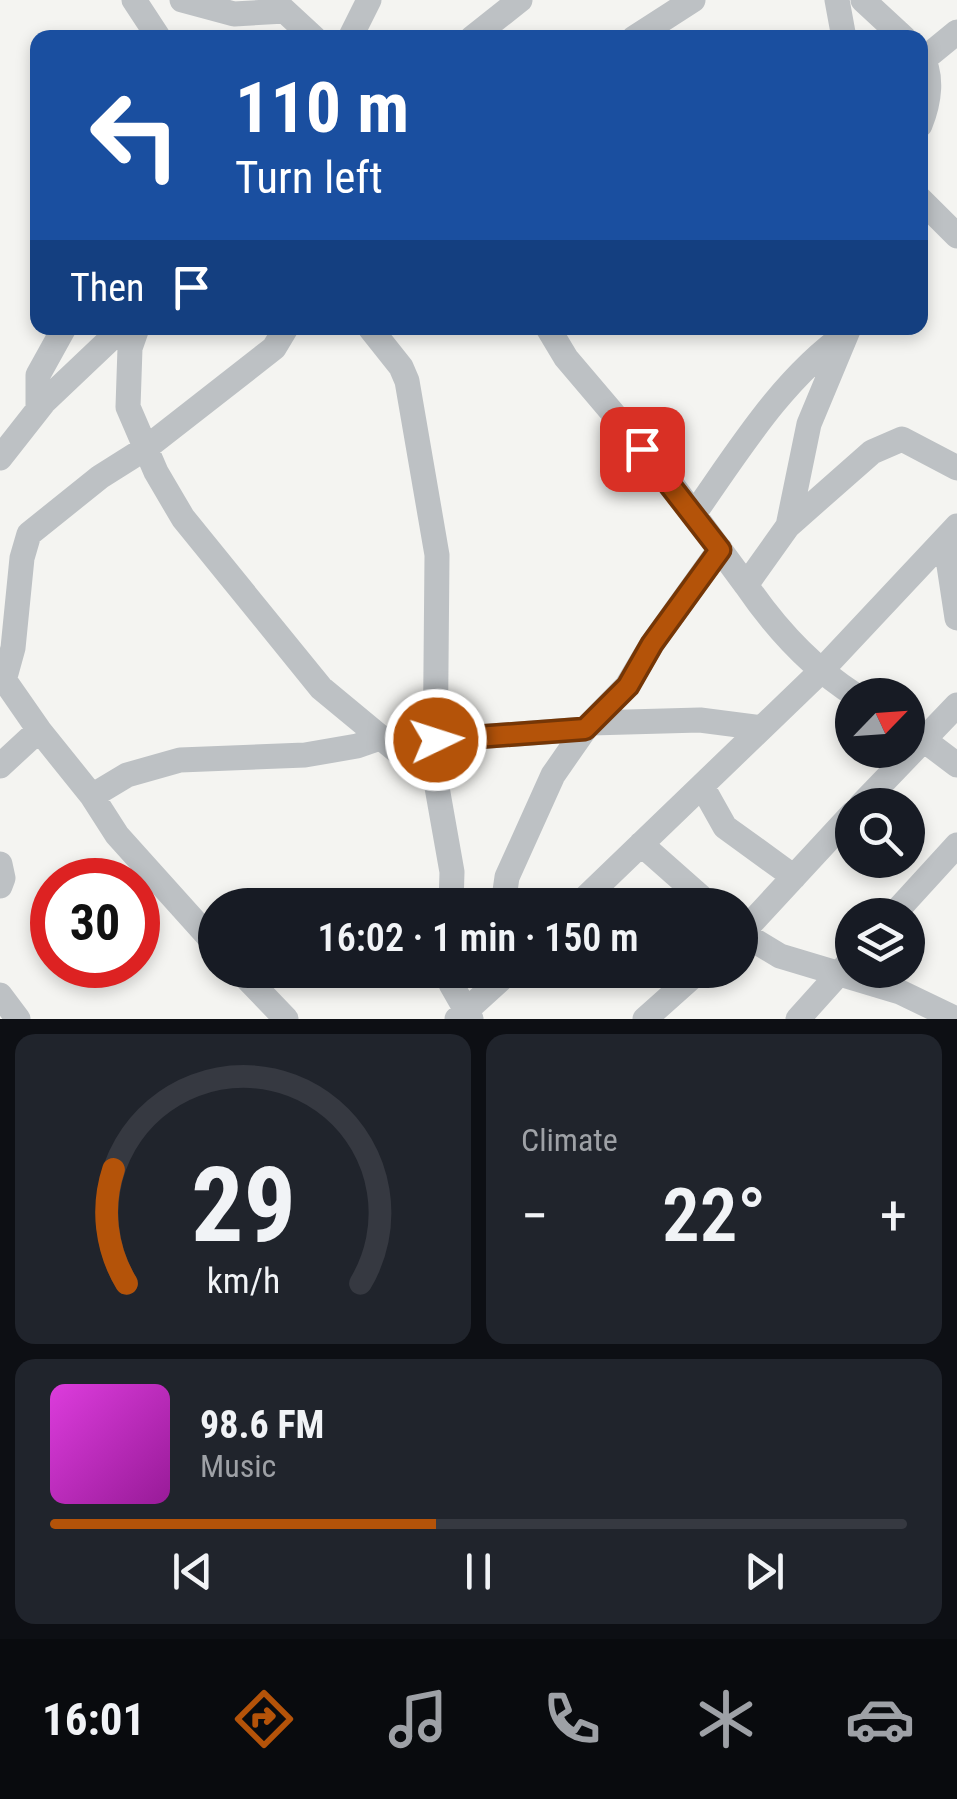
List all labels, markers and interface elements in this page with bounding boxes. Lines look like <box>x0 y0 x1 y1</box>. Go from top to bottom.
text: 110 m <box>235 67 409 149</box>
icon: left <box>70 70 200 200</box>
text: Turn left <box>235 151 383 204</box>
icon: arrive <box>164 260 219 315</box>
text: Then <box>70 266 144 310</box>
pin <box>600 407 685 492</box>
icon: arrive <box>615 422 670 477</box>
north arrow <box>835 678 925 768</box>
map controls <box>835 678 925 988</box>
position arrow <box>384 688 488 792</box>
button: search <box>835 788 925 878</box>
speed limit sign: 30 <box>30 858 160 988</box>
button: layers <box>835 898 925 988</box>
text: 16:02 · 1 min · 150 m <box>318 916 638 960</box>
text: Climate <box>521 1121 618 1159</box>
text: 29 <box>190 1145 296 1266</box>
text: 22° <box>662 1171 766 1259</box>
text: − <box>521 1184 549 1248</box>
text: + <box>880 1184 907 1248</box>
text: km/h <box>206 1260 280 1302</box>
text: 98.6 FM <box>200 1403 324 1447</box>
text: Music <box>200 1447 276 1485</box>
icon: previous <box>165 1544 220 1599</box>
icon: pause <box>451 1544 506 1599</box>
icon: next <box>737 1544 792 1599</box>
icon: directions <box>229 1684 299 1754</box>
icon: music <box>383 1684 453 1754</box>
icon: phone <box>537 1684 607 1754</box>
icon: climate <box>691 1684 761 1754</box>
icon: car <box>845 1684 915 1754</box>
text: 16:01 <box>42 1693 145 1746</box>

